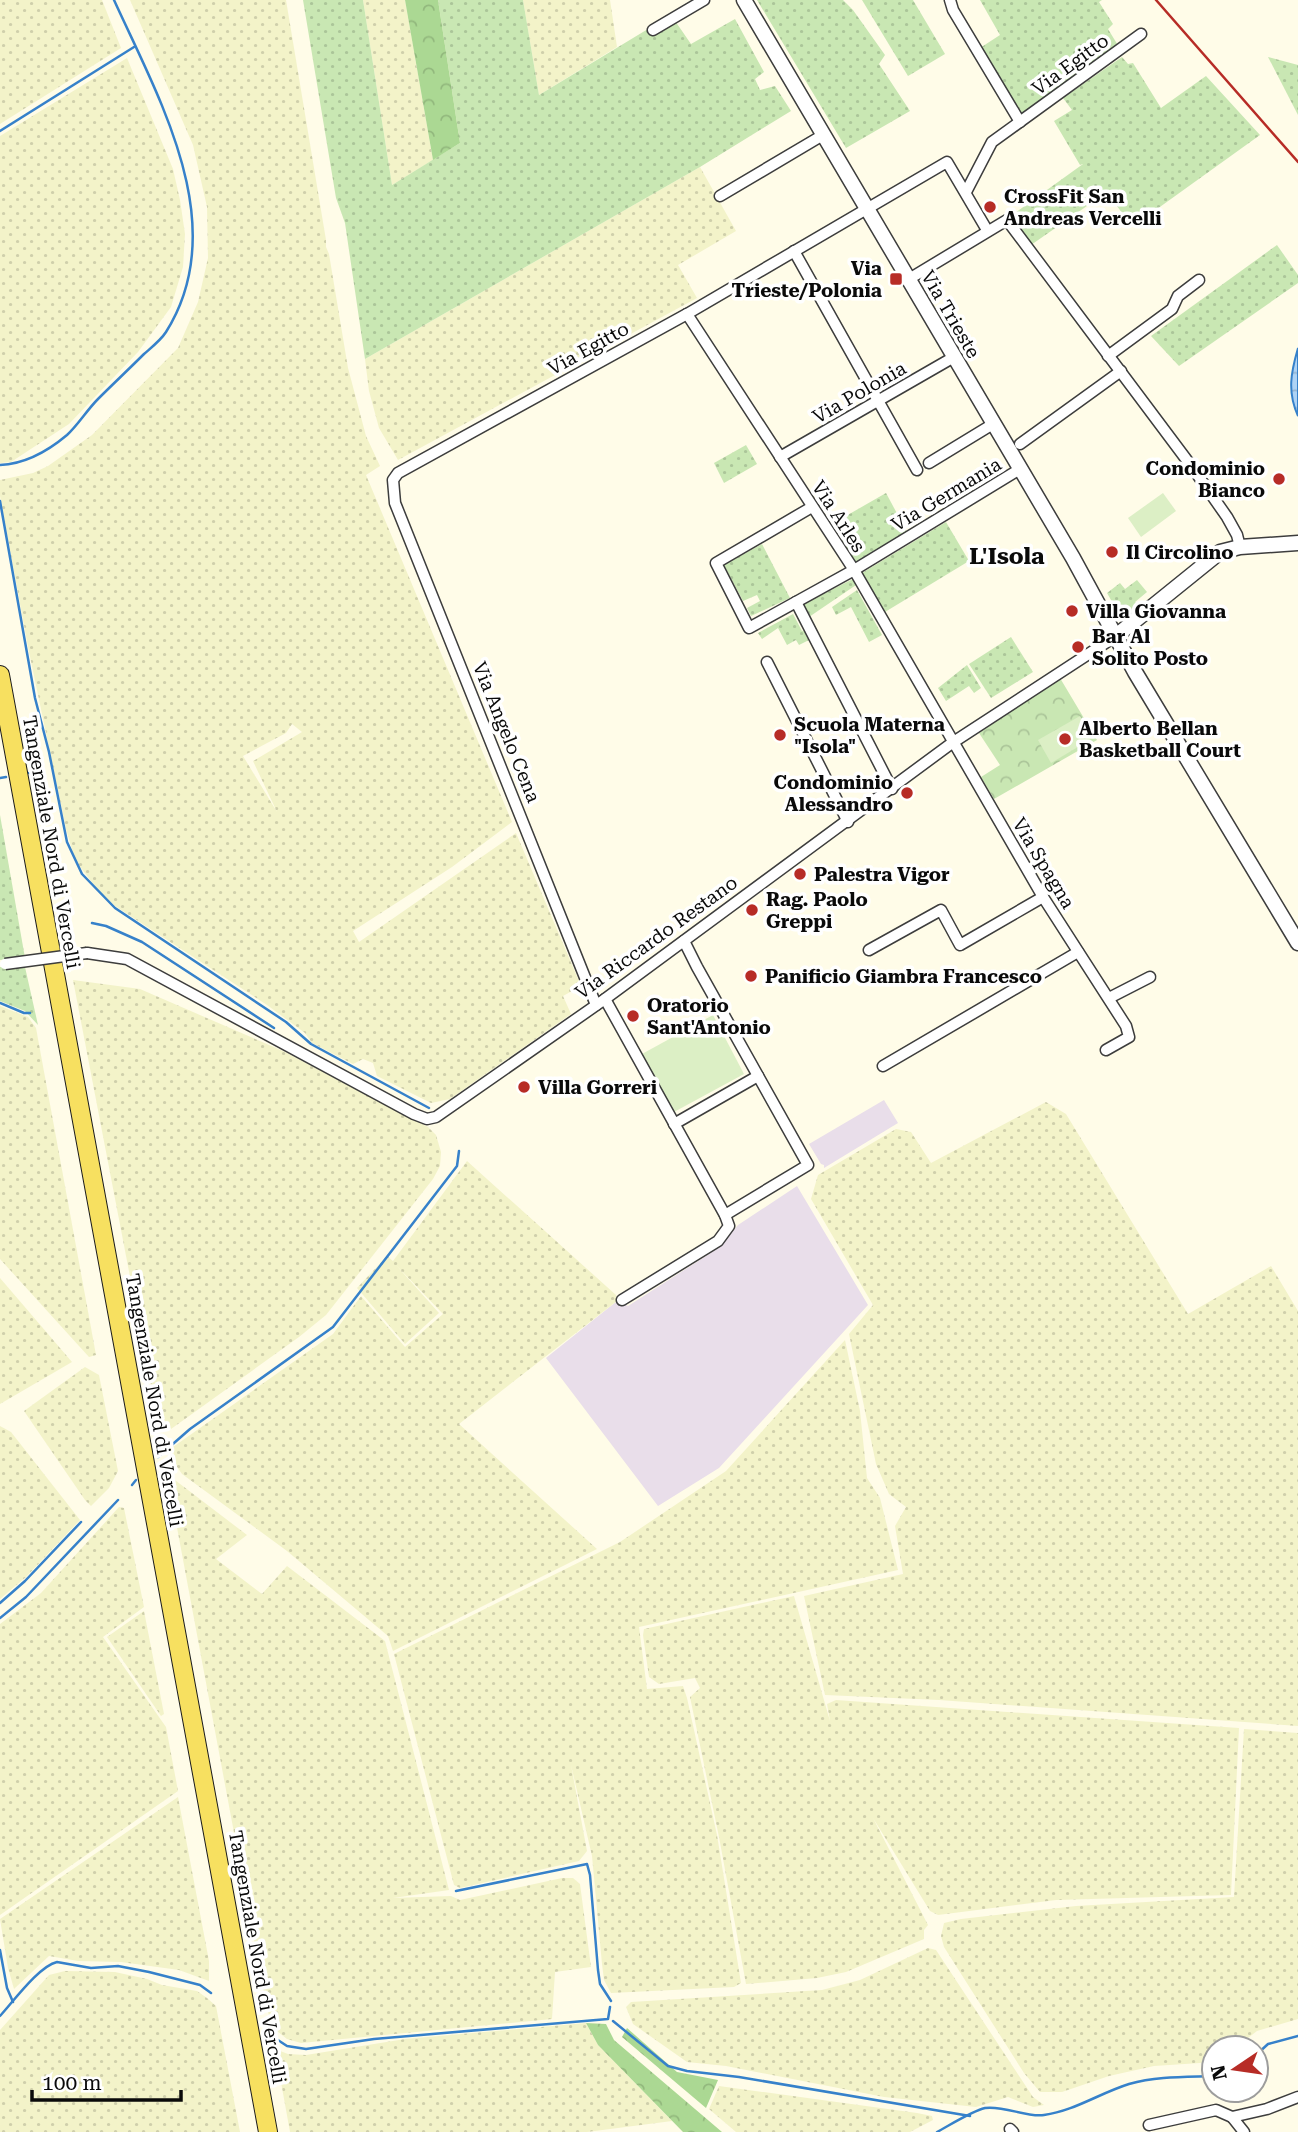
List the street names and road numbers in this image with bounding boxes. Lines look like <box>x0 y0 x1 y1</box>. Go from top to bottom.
street label: Via Egitto <box>1027 29 1113 100</box>
street label: Via Trieste <box>916 266 985 362</box>
street label: Via Egitto <box>544 317 633 380</box>
street label: Via Polonia <box>808 356 911 428</box>
street label: Via Germania <box>887 452 1006 536</box>
street label: Via Arles <box>807 476 870 556</box>
street label: Via Angelo Cena <box>468 659 545 806</box>
street label: Tangenziale Nord di Vercelli <box>18 714 85 970</box>
street label: Via Spagna <box>1007 814 1080 914</box>
street label: Via Riccardo Restano <box>571 871 742 1004</box>
street label: Tangenziale Nord di Vercelli <box>121 1272 188 1528</box>
street label: Tangenziale Nord di Vercelli <box>224 1829 291 2085</box>

